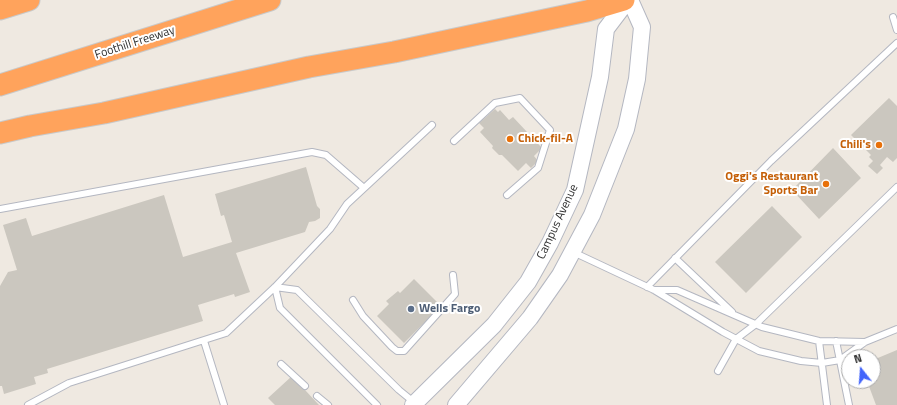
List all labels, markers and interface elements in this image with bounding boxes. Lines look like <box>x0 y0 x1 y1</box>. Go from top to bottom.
street label: Foothill Freeway <box>93 23 177 63</box>
place label: Chick-fil-A <box>518 132 573 146</box>
marker: Chick-fil-A <box>505 134 515 144</box>
place label: Chili's <box>840 138 871 152</box>
marker: Chili's <box>874 140 884 150</box>
place label: Oggi's Restaurant Sports Bar <box>725 170 818 198</box>
marker: Oggi's Restaurant Sports Bar <box>821 179 831 189</box>
street label: Campus Avenue <box>534 182 582 262</box>
place label: Wells Fargo <box>419 302 480 316</box>
marker: Wells Fargo <box>406 304 416 314</box>
north arrow <box>841 349 881 389</box>
text: N <box>852 350 864 367</box>

